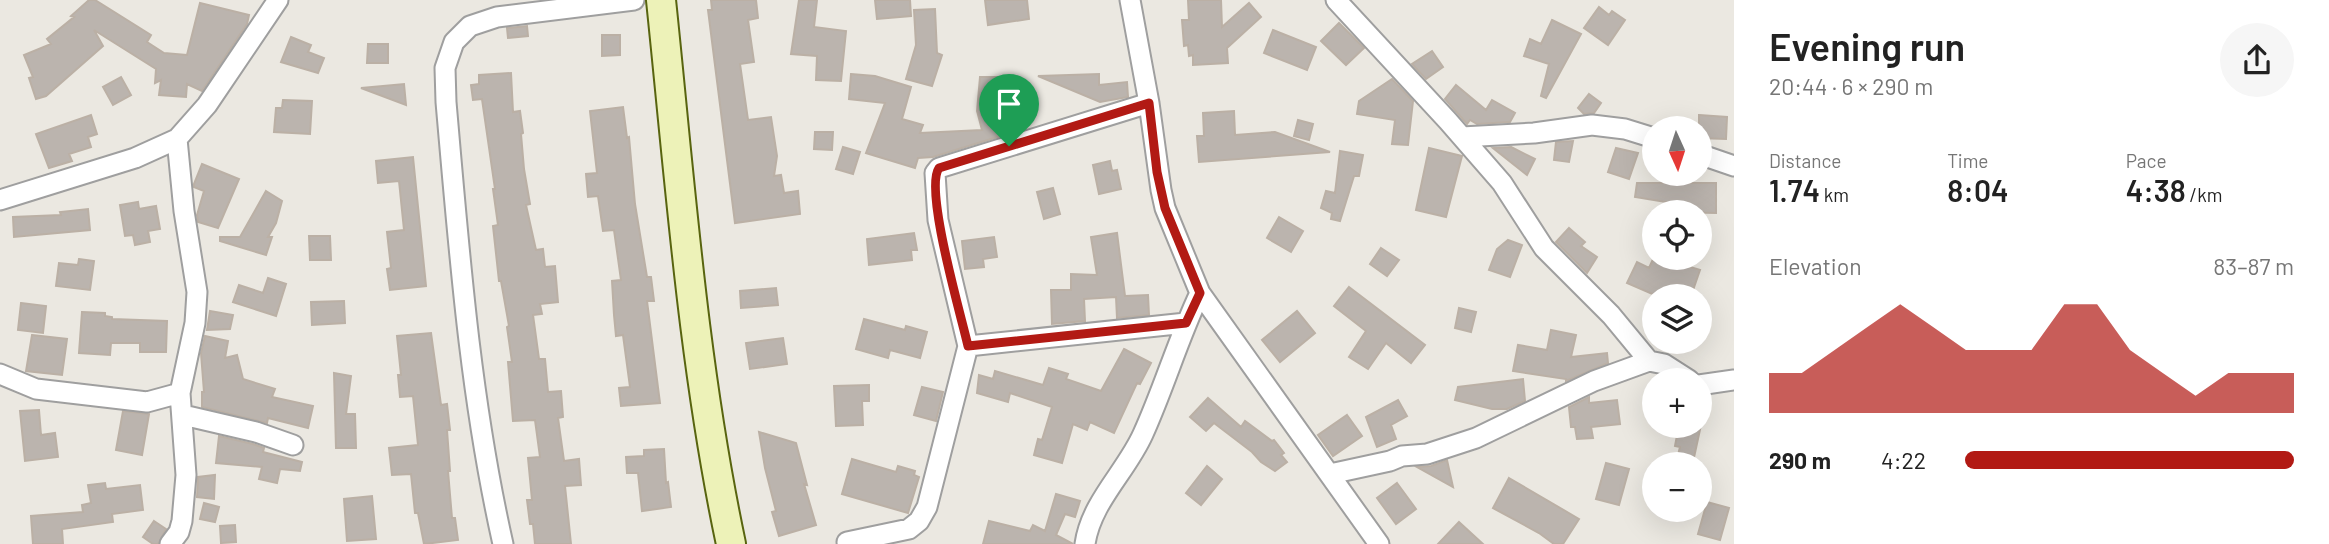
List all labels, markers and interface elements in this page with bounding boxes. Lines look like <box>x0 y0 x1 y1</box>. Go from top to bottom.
text: Evening run <box>1769 23 1965 69</box>
button: share <box>2220 23 2294 97</box>
text: 20:44 · 6 × 290 m <box>1769 72 1933 100</box>
pin <box>979 74 1039 146</box>
icon: arrive <box>990 85 1028 123</box>
north arrow <box>1642 116 1712 186</box>
map controls <box>1642 116 1712 522</box>
text: Distance <box>1769 149 1841 172</box>
text: Time <box>1947 149 1988 172</box>
text: Pace <box>2126 149 2167 172</box>
text: 1.74 <box>1769 172 1820 208</box>
text: 8:04 <box>1947 172 2009 208</box>
text: 4:38 <box>2126 172 2186 208</box>
text: km <box>1820 183 1849 206</box>
text: /km <box>2186 183 2222 206</box>
button: locate <box>1642 200 1712 270</box>
text: Elevation <box>1769 252 1862 280</box>
text: 83–87 m <box>2213 252 2294 280</box>
button: layers <box>1642 284 1712 354</box>
button: + <box>1642 368 1712 438</box>
text: 290 m <box>1769 446 1831 474</box>
text: 4:22 <box>1881 446 1926 474</box>
button: − <box>1642 452 1712 522</box>

